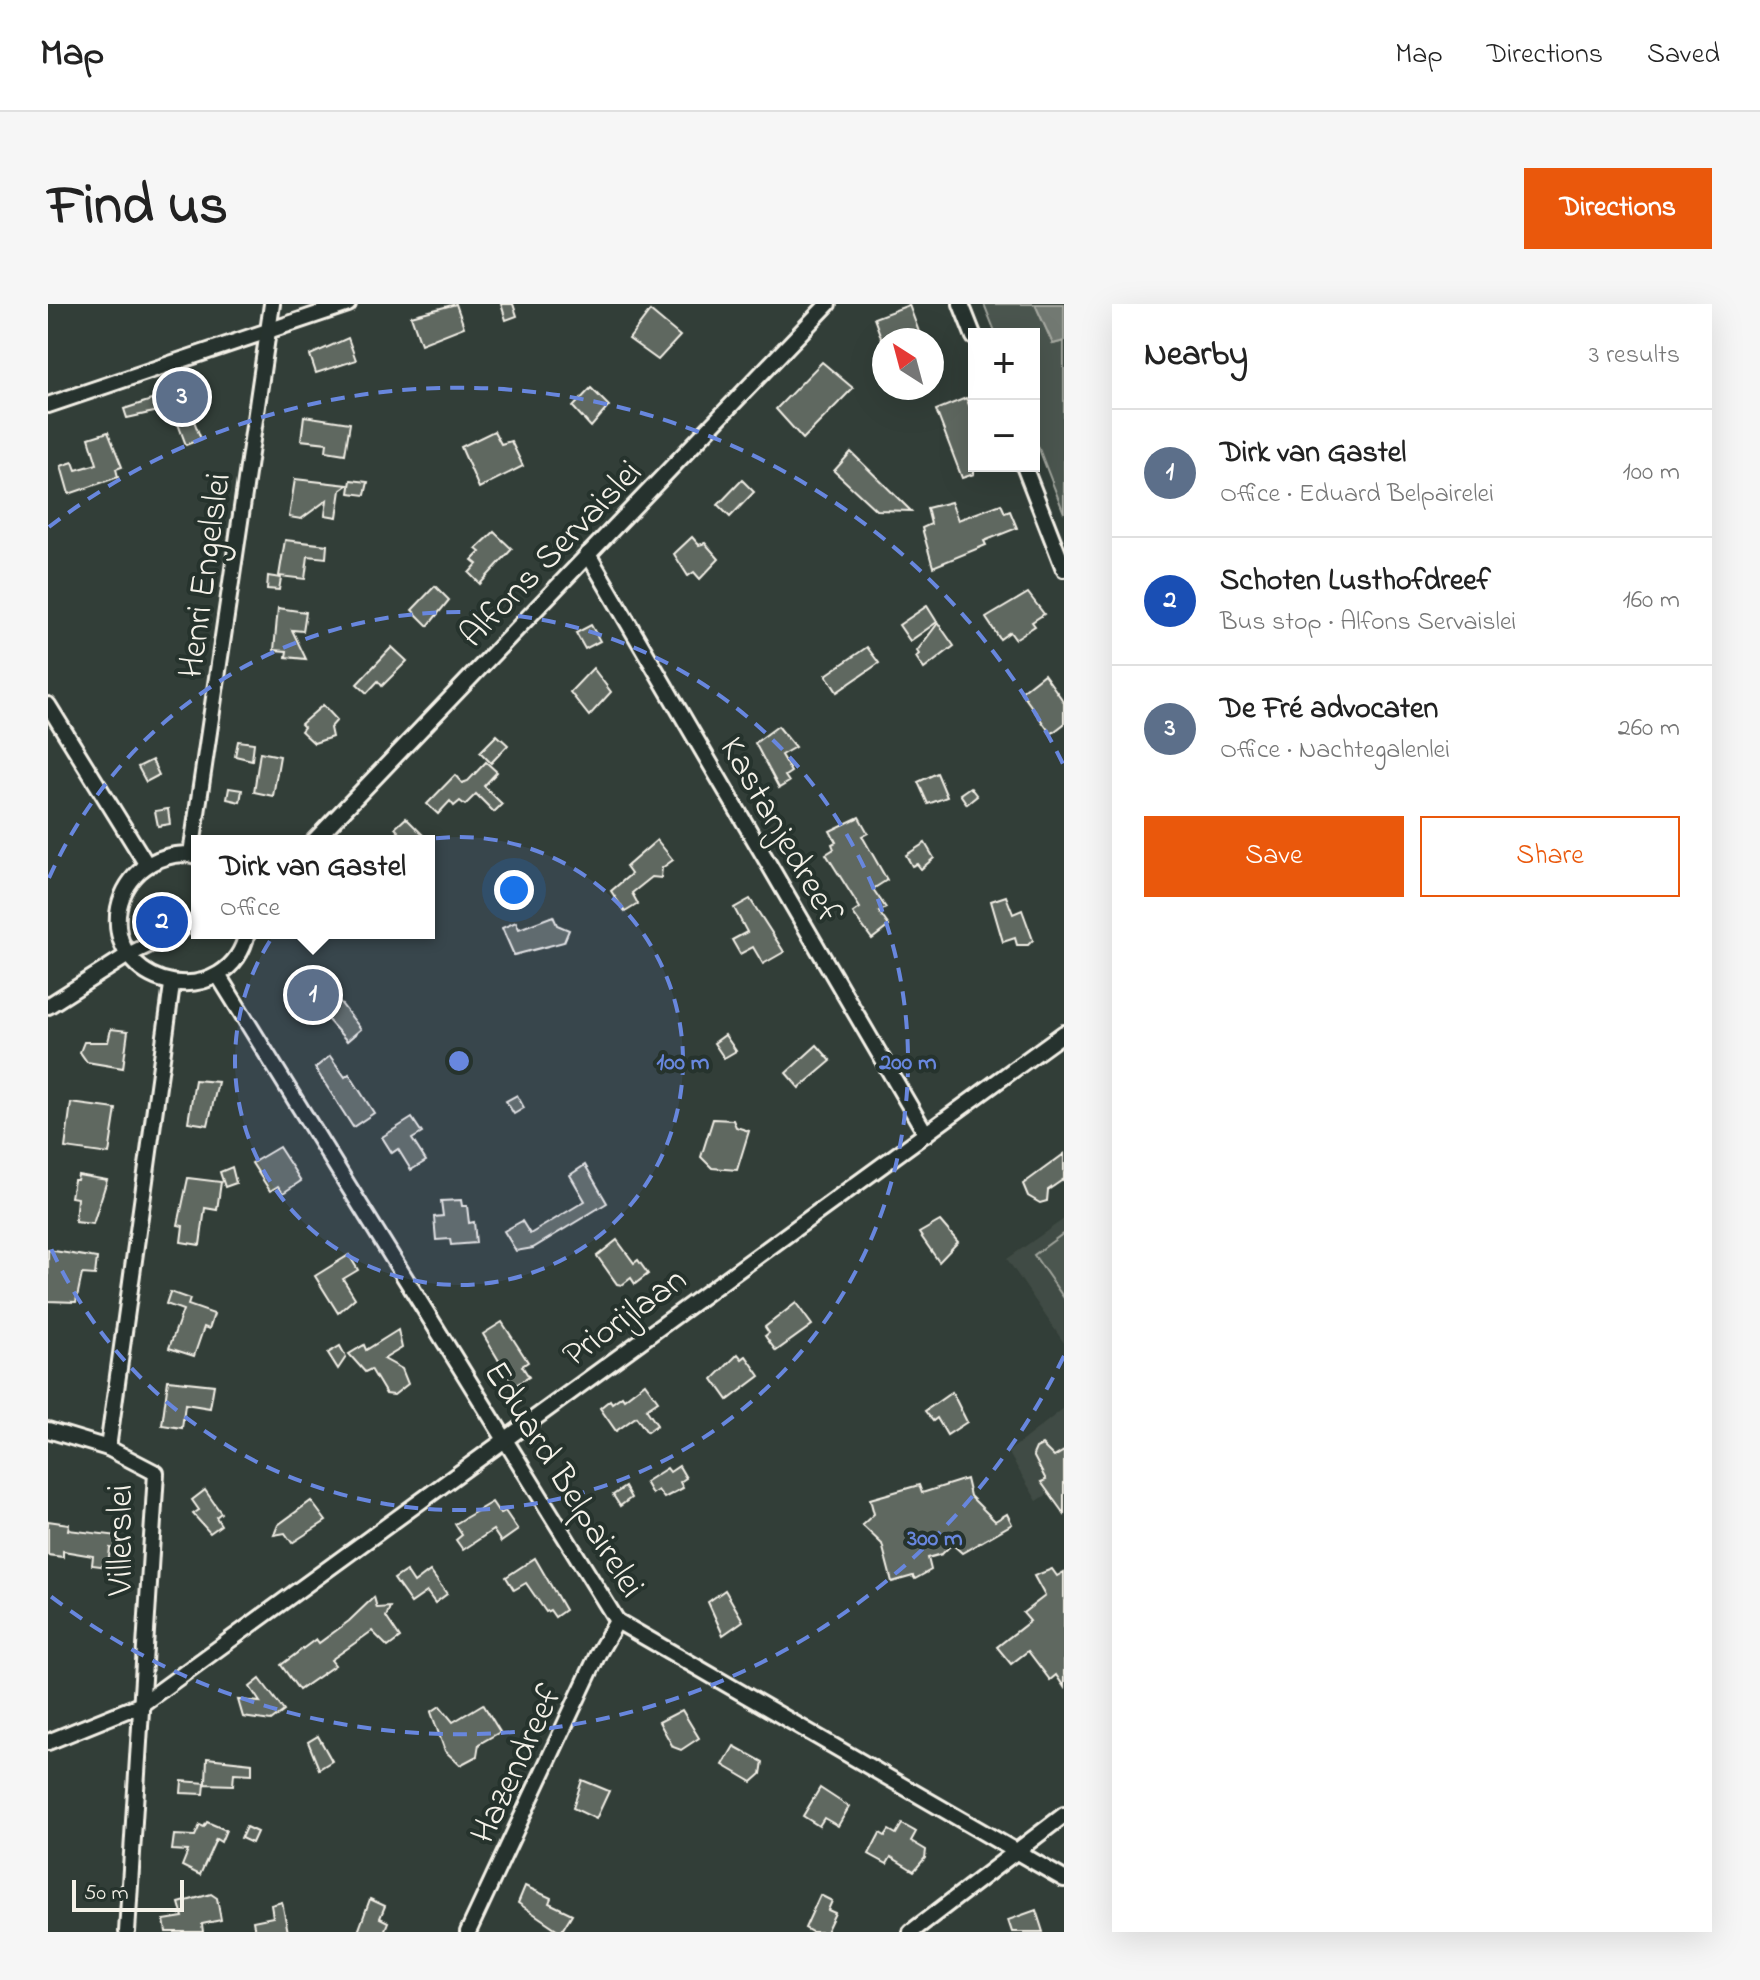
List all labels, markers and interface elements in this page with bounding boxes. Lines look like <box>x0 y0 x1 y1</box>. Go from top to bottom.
text: Map <box>40 27 104 83</box>
text: Map <box>1395 35 1443 76</box>
text: Directions <box>1487 35 1603 76</box>
text: Saved <box>1647 35 1720 76</box>
text: Find us <box>48 168 228 249</box>
button: Directions <box>1524 168 1712 249</box>
north arrow <box>872 328 944 400</box>
map controls <box>968 328 1040 472</box>
button: + <box>968 328 1040 400</box>
text: Nearby <box>1144 331 1248 381</box>
text: 3 results <box>1589 337 1680 375</box>
pin: 3 <box>156 367 208 427</box>
button: − <box>968 400 1040 472</box>
text: Dirk van Gastel <box>1220 432 1406 476</box>
street label: Alfons Servaislei <box>449 449 656 661</box>
text: 1 <box>1166 454 1174 492</box>
text: 100 m <box>1623 454 1680 492</box>
street label: Henri Engelslei <box>166 470 247 681</box>
text: Office · Eduard Belpairelei <box>1220 476 1494 514</box>
text: Schoten Lusthofdreef <box>1220 560 1491 604</box>
text: 2 <box>1164 582 1176 620</box>
text: 160 m <box>1622 582 1680 620</box>
text: Bus stop · Alfons Servaislei <box>1220 604 1516 642</box>
text: De Fré advocaten <box>1220 688 1438 732</box>
text: 3 <box>1165 710 1175 748</box>
text: 260 m <box>1618 710 1680 748</box>
street label: Kastanjedreef <box>704 728 854 935</box>
text: Office · Nachtegalenlei <box>1220 732 1450 770</box>
button: Save <box>1144 816 1404 897</box>
button: Share <box>1420 816 1680 897</box>
popup <box>191 835 435 939</box>
text: Dirk van Gastel <box>220 846 406 890</box>
your location <box>494 870 534 910</box>
text: Office <box>220 890 280 928</box>
pin: 2 <box>136 892 188 952</box>
pin: 1 <box>287 965 339 1025</box>
text: 100 m <box>657 1046 710 1081</box>
text: 200 m <box>878 1046 937 1081</box>
centre of rings <box>445 1047 473 1075</box>
street label: Priorijlaan <box>552 1255 699 1382</box>
street label: Eduard Belpairelei <box>468 1352 656 1609</box>
street label: Villerslei <box>96 1484 149 1597</box>
text: 300 m <box>906 1522 963 1557</box>
street label: Hazendreef <box>458 1677 578 1853</box>
scale bar <box>72 1876 184 1912</box>
text: 50 m <box>84 1878 129 1910</box>

